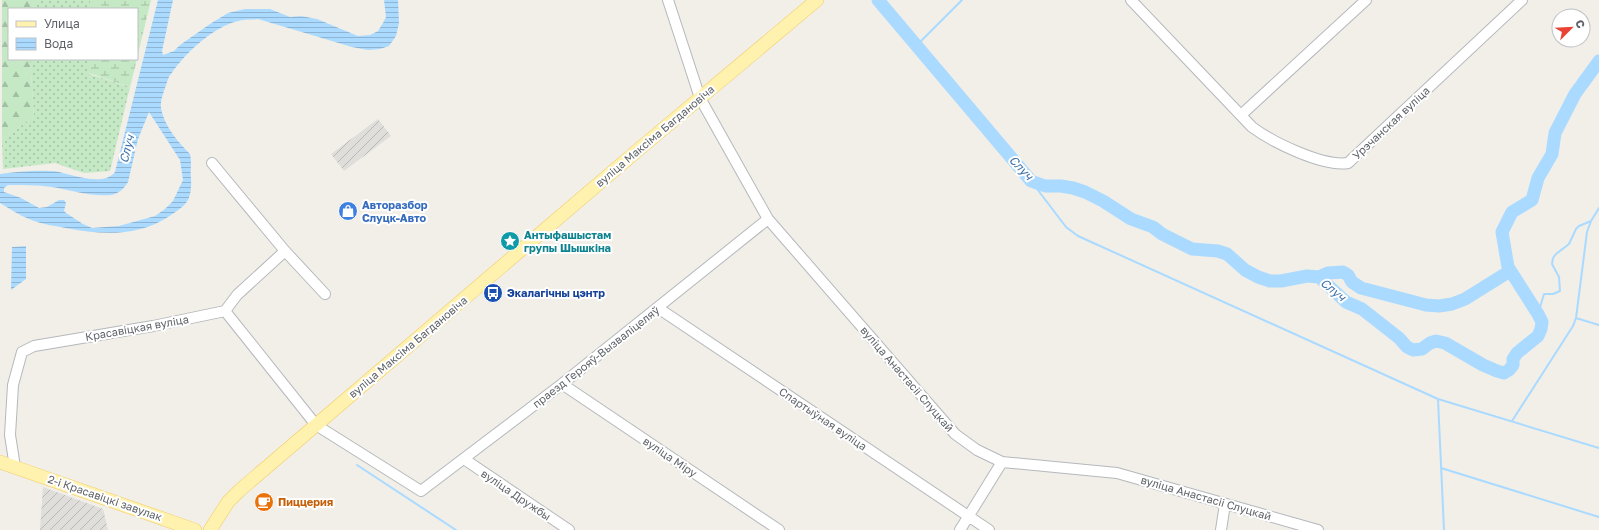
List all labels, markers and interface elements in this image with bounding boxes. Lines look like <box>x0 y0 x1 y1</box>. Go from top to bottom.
legend <box>8 8 138 60</box>
north arrow <box>1551 8 1591 48</box>
text: Улица <box>44 16 80 31</box>
text: С <box>1573 18 1588 30</box>
text: Вода <box>44 36 73 51</box>
street label: вуліца Максіма Багдановіча <box>593 82 717 189</box>
street label: Урэчанская вуліца <box>1349 84 1432 162</box>
water label: Случ <box>116 132 138 164</box>
water label: Случ <box>1006 152 1038 184</box>
place label: Авторазбор Слуцк-Авто <box>362 198 428 224</box>
shop icon: Авторазбор Слуцк-Авто <box>337 200 359 222</box>
place label: Антыфашыстам групы Шышкіна <box>524 228 611 254</box>
place icon: Антыфашыстам групы Шышкіна <box>499 230 521 252</box>
water label: Случ <box>1318 275 1350 305</box>
bus stop icon: Экалагічны цэнтр <box>482 282 504 304</box>
place label: Экалагічны цэнтр <box>507 286 605 299</box>
street label: вуліца Максіма Багдановіча <box>346 293 470 400</box>
street label: праезд Герояў-Вызваліцеляў <box>530 303 662 410</box>
street label: Красавіцкая вуліца <box>84 312 190 343</box>
street label: вуліца Анастасіі Слуцкай <box>858 323 957 434</box>
street label: Спартыўная вуліца <box>777 384 870 453</box>
street label: вуліца Міру <box>641 434 700 479</box>
street label: вуліца Дружбы <box>479 466 554 523</box>
street label: 2-і Красавіцкі завулак <box>46 472 165 523</box>
street label: вуліца Анастасіі Слуцкай <box>1139 473 1273 522</box>
cafe icon: Пиццерия <box>253 491 275 513</box>
place label: Пиццерия <box>278 495 333 508</box>

